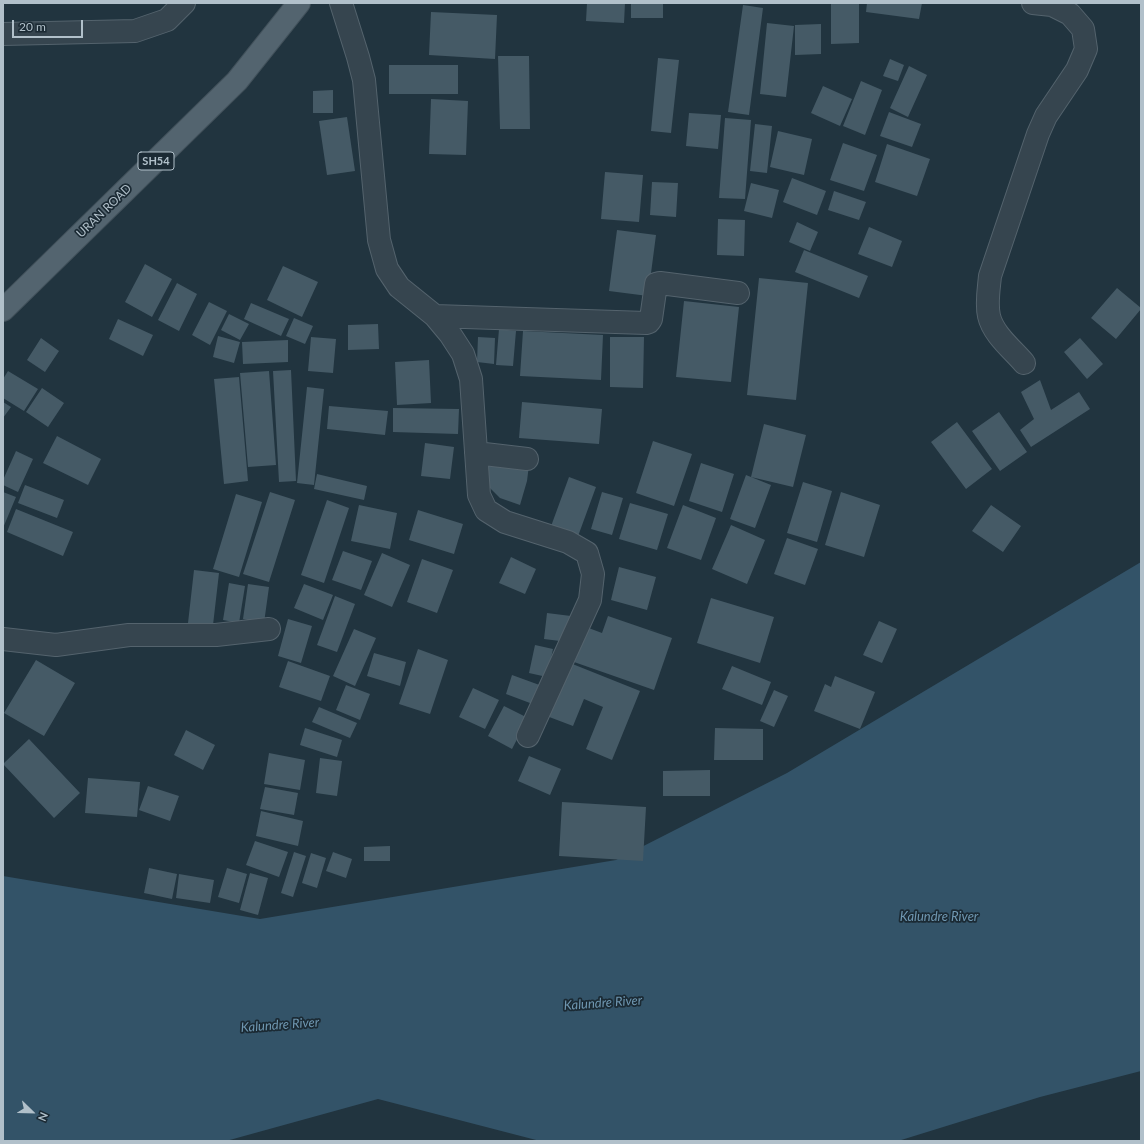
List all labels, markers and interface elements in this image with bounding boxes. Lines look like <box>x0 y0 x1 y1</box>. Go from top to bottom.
scale bar <box>14 12 85 38</box>
text: 20 m <box>19 19 46 34</box>
road number: SH54 <box>138 152 174 170</box>
street label: URAN ROAD <box>74 181 134 241</box>
water label: Kalundre River <box>900 909 978 925</box>
water label: Kalundre River <box>563 992 643 1014</box>
water label: Kalundre River <box>240 1014 320 1036</box>
north arrow <box>12 1092 52 1132</box>
text: N <box>36 1110 51 1123</box>

